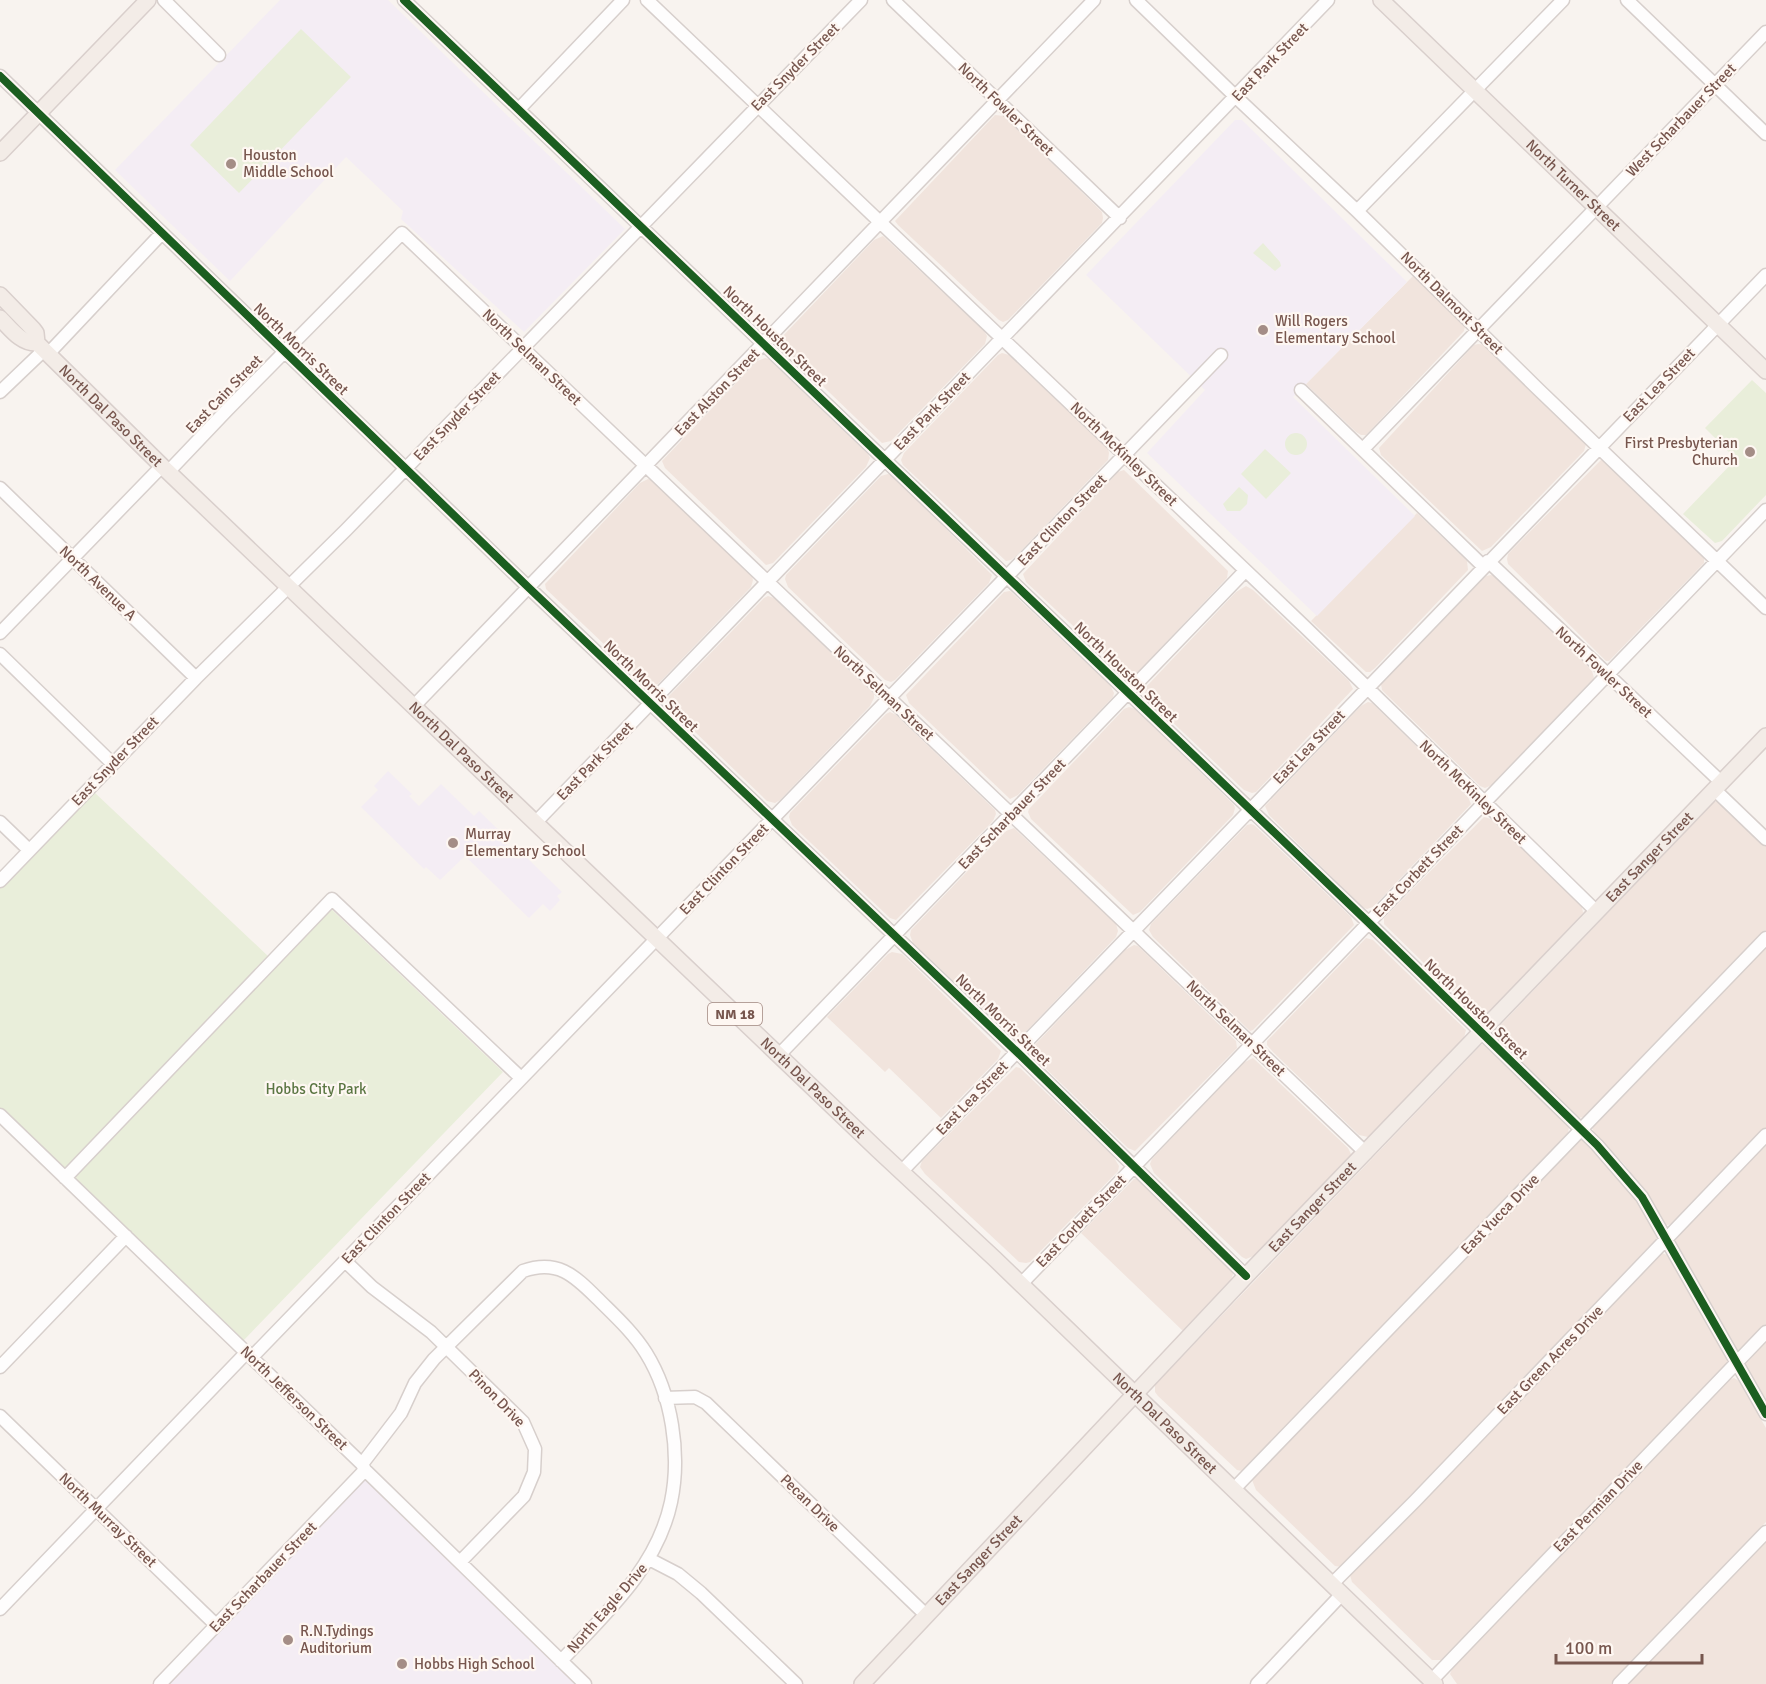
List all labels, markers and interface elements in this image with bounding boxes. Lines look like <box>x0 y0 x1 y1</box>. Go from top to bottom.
street label: East Snyder Street <box>747 19 843 115</box>
street label: East Park Street <box>1228 19 1312 105</box>
street label: North Fowler Street <box>954 59 1058 159</box>
street label: West Scharbauer Street <box>1622 60 1740 180</box>
street label: North Turner Street <box>1522 136 1624 235</box>
place label: Houston Middle School <box>243 146 334 181</box>
marker: Houston Middle School <box>224 157 238 171</box>
street label: North Dalmont Street <box>1397 248 1507 358</box>
street label: North Houston Street <box>720 282 830 390</box>
street label: North Morris Street <box>250 299 352 399</box>
street label: North Selman Street <box>479 305 585 409</box>
place label: Will Rogers Elementary School <box>1275 312 1396 347</box>
marker: Will Rogers Elementary School <box>1256 323 1270 337</box>
street label: East Lea Street <box>1619 344 1699 426</box>
street label: East Alston Street <box>671 345 763 439</box>
street label: East Cain Street <box>182 351 266 437</box>
street label: North Dal Paso Street <box>55 361 166 470</box>
street label: East Snyder Street <box>410 367 504 465</box>
street label: East Park Street <box>890 368 974 454</box>
street label: North McKinley Street <box>1067 398 1181 510</box>
place label: First Presbyterian Church <box>1625 434 1738 469</box>
marker: First Presbyterian Church <box>1743 445 1757 459</box>
street label: East Clinton Street <box>1014 471 1110 569</box>
street label: North Avenue A <box>56 542 140 624</box>
street label: North Houston Street <box>1071 618 1181 726</box>
street label: North Fowler Street <box>1552 622 1656 722</box>
street label: North Morris Street <box>600 636 702 736</box>
street label: North Selman Street <box>830 642 938 744</box>
street label: North Dal Paso Street <box>405 698 518 806</box>
street label: East Lea Street <box>1269 706 1349 788</box>
street label: East Snyder Street <box>68 712 162 810</box>
street label: East Park Street <box>553 718 637 804</box>
street label: North McKinley Street <box>1416 736 1530 848</box>
street label: East Scharbauer Street <box>955 755 1069 873</box>
street label: East Sanger Street <box>1602 808 1697 906</box>
street label: East Clinton Street <box>676 820 772 918</box>
street label: East Corbett Street <box>1369 821 1467 921</box>
place label: Murray Elementary School <box>465 825 586 860</box>
marker: Murray Elementary School <box>446 836 460 850</box>
street label: North Houston Street <box>1421 955 1531 1063</box>
street label: North Morris Street <box>952 970 1054 1070</box>
street label: North Selman Street <box>1183 976 1289 1080</box>
road number: NM 18 <box>708 1003 762 1025</box>
street label: North Dal Paso Street <box>757 1034 869 1142</box>
street label: East Lea Street <box>932 1057 1012 1139</box>
park label: Hobbs City Park <box>265 1080 367 1098</box>
street label: East Sanger Street <box>1265 1158 1360 1256</box>
street label: East Clinton Street <box>338 1169 434 1267</box>
street label: East Yucca Drive <box>1457 1170 1543 1258</box>
street label: East Corbett Street <box>1032 1171 1130 1271</box>
street label: East Green Acres Drive <box>1493 1302 1607 1418</box>
street label: North Jefferson Street <box>237 1342 351 1454</box>
street label: Pinon Drive <box>465 1365 529 1431</box>
street label: North Dal Paso Street <box>1109 1369 1221 1477</box>
street label: East Permian Drive <box>1550 1456 1646 1556</box>
street label: North Murray Street <box>55 1469 161 1571</box>
street label: Pecan Drive <box>777 1470 843 1536</box>
street label: East Sanger Street <box>931 1511 1026 1610</box>
street label: East Scharbauer Street <box>206 1518 320 1636</box>
street label: North Eagle Drive <box>563 1559 651 1657</box>
place label: R.N.Tydings Auditorium <box>300 1622 374 1657</box>
scale bar <box>1556 1627 1702 1665</box>
marker: R.N.Tydings Auditorium <box>281 1633 295 1647</box>
text: 100 m <box>1565 1637 1612 1659</box>
place label: Hobbs High School <box>414 1655 535 1673</box>
marker: Hobbs High School <box>395 1657 409 1671</box>

